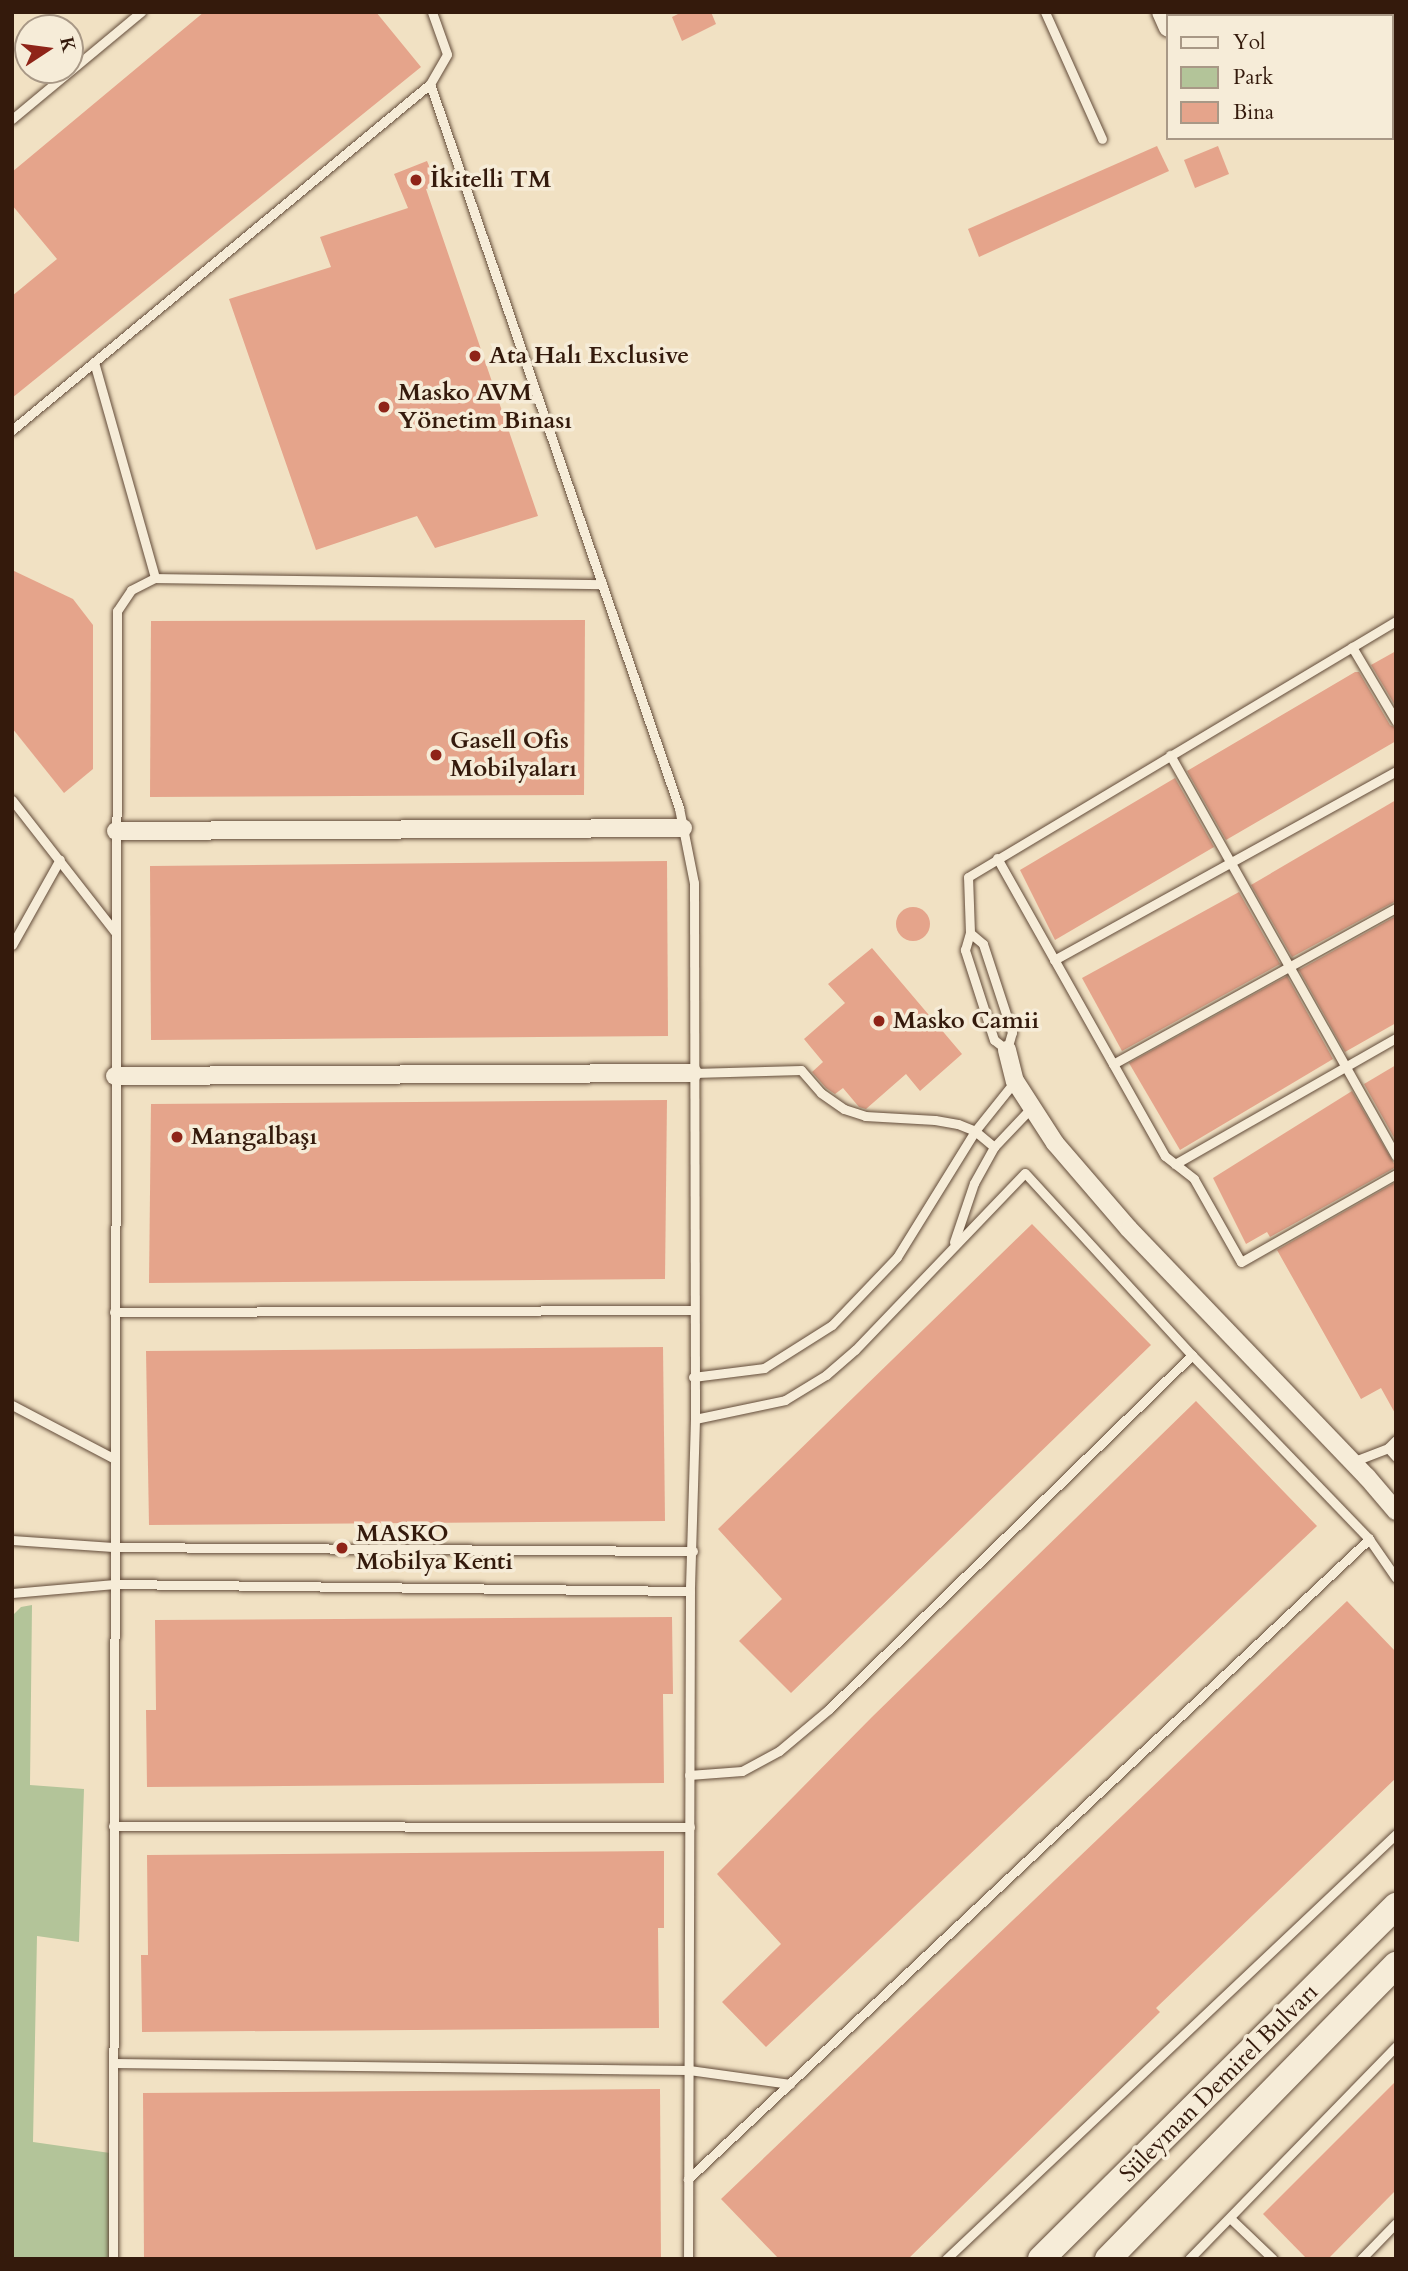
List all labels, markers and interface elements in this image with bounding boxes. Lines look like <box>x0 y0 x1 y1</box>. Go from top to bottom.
north arrow <box>14 14 84 84</box>
legend <box>1166 14 1394 140</box>
text: Yol <box>1233 28 1265 57</box>
text: K <box>53 34 82 55</box>
text: Park <box>1233 63 1273 92</box>
text: Bina <box>1233 98 1274 127</box>
place label: İkitelli TM <box>430 166 551 194</box>
marker: İkitelli TM <box>408 172 424 188</box>
place label: Ata Halı Exclusive <box>489 342 689 370</box>
marker: Ata Halı Exclusive <box>467 348 483 364</box>
place label: Masko AVM Yönetim Binası <box>398 379 572 435</box>
marker: Masko AVM Yönetim Binası <box>376 399 392 415</box>
place label: Gasell Ofis Mobilyaları <box>450 727 577 783</box>
marker: Gasell Ofis Mobilyaları <box>428 747 444 763</box>
place label: Masko Camii <box>893 1007 1039 1035</box>
marker: Masko Camii <box>871 1013 887 1029</box>
place label: Mangalbaşı <box>191 1123 317 1151</box>
marker: Mangalbaşı <box>169 1129 185 1145</box>
place label: MASKO Mobilya Kenti <box>356 1520 513 1576</box>
marker: MASKO Mobilya Kenti <box>334 1540 350 1556</box>
street label: Süleyman Demirel Bulvarı <box>1114 1978 1324 2188</box>

